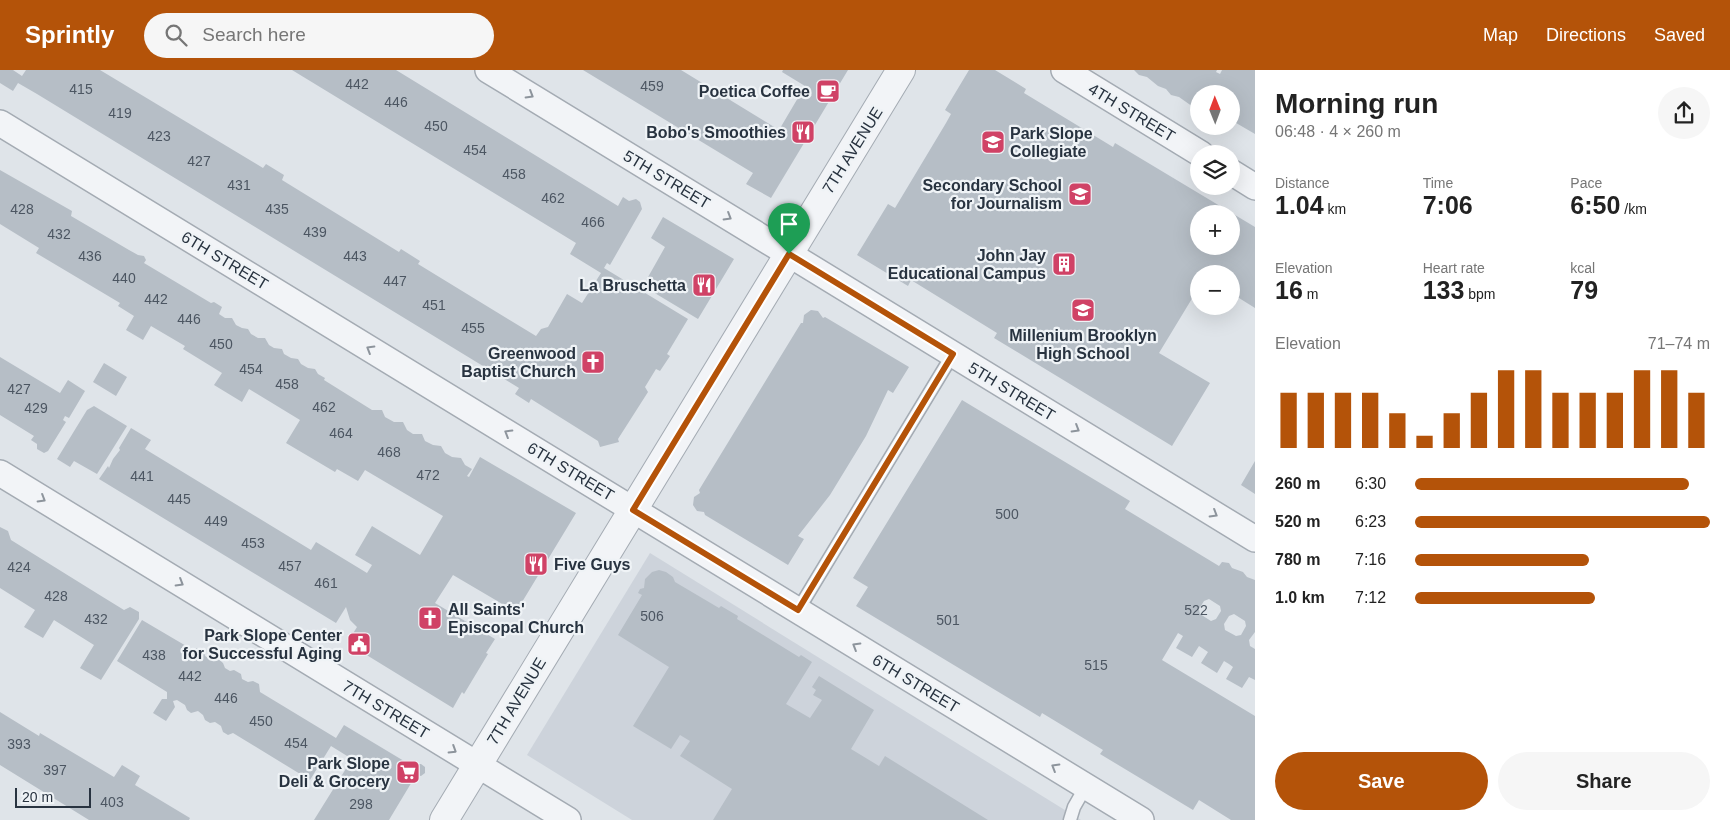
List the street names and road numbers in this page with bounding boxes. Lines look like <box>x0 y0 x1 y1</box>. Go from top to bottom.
street label: 4TH STREET <box>1085 80 1178 145</box>
street label: 7TH AVENUE <box>819 104 886 196</box>
street label: 5TH STREET <box>620 147 713 212</box>
street label: 6TH STREET <box>178 228 271 293</box>
street label: 5TH STREET <box>965 359 1058 424</box>
street label: 6TH STREET <box>524 439 617 504</box>
street label: 6TH STREET <box>869 651 962 716</box>
street label: 7TH AVENUE <box>484 655 549 748</box>
street label: 7TH STREET <box>339 677 432 742</box>

